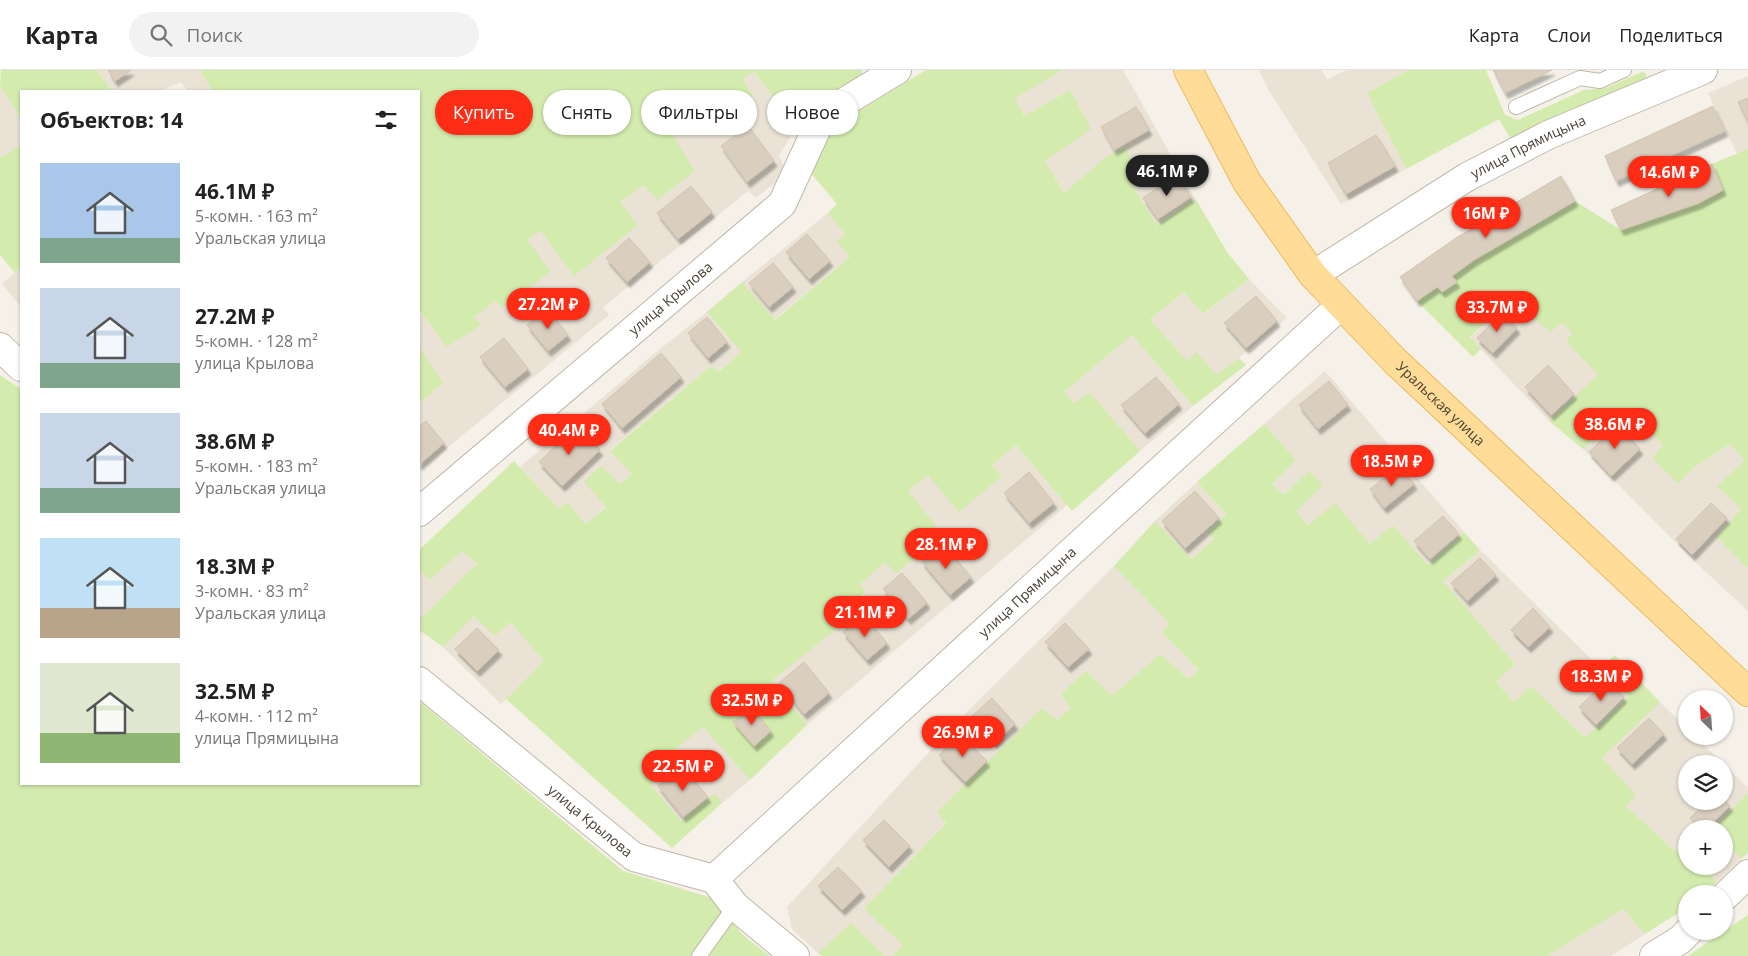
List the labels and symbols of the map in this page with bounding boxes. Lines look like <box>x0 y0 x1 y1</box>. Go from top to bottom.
street label: улица Прямицына <box>1467 110 1589 182</box>
pin: 46.1M ₽ <box>1121 154 1213 197</box>
pin: 14.6M ₽ <box>1623 156 1715 198</box>
pin: 16M ₽ <box>1451 196 1521 239</box>
street label: улица Крылова <box>624 257 716 339</box>
pin: 27.2M ₽ <box>502 288 594 330</box>
pin: 33.7M ₽ <box>1451 290 1543 333</box>
street label: Уральская улица <box>1393 357 1489 450</box>
pin: 38.6M ₽ <box>1569 408 1661 450</box>
pin: 40.4M ₽ <box>523 414 615 456</box>
pin: 18.5M ₽ <box>1346 444 1438 487</box>
pin: 28.1M ₽ <box>900 528 992 570</box>
street label: улица Прямицына <box>974 542 1080 641</box>
pin: 21.1M ₽ <box>819 596 911 638</box>
pin: 18.3M ₽ <box>1555 660 1647 702</box>
pin: 32.5M ₽ <box>706 684 798 726</box>
north arrow <box>1678 690 1732 745</box>
pin: 26.9M ₽ <box>917 716 1009 758</box>
pin: 22.5M ₽ <box>637 750 729 792</box>
street label: улица Крылова <box>544 780 637 861</box>

